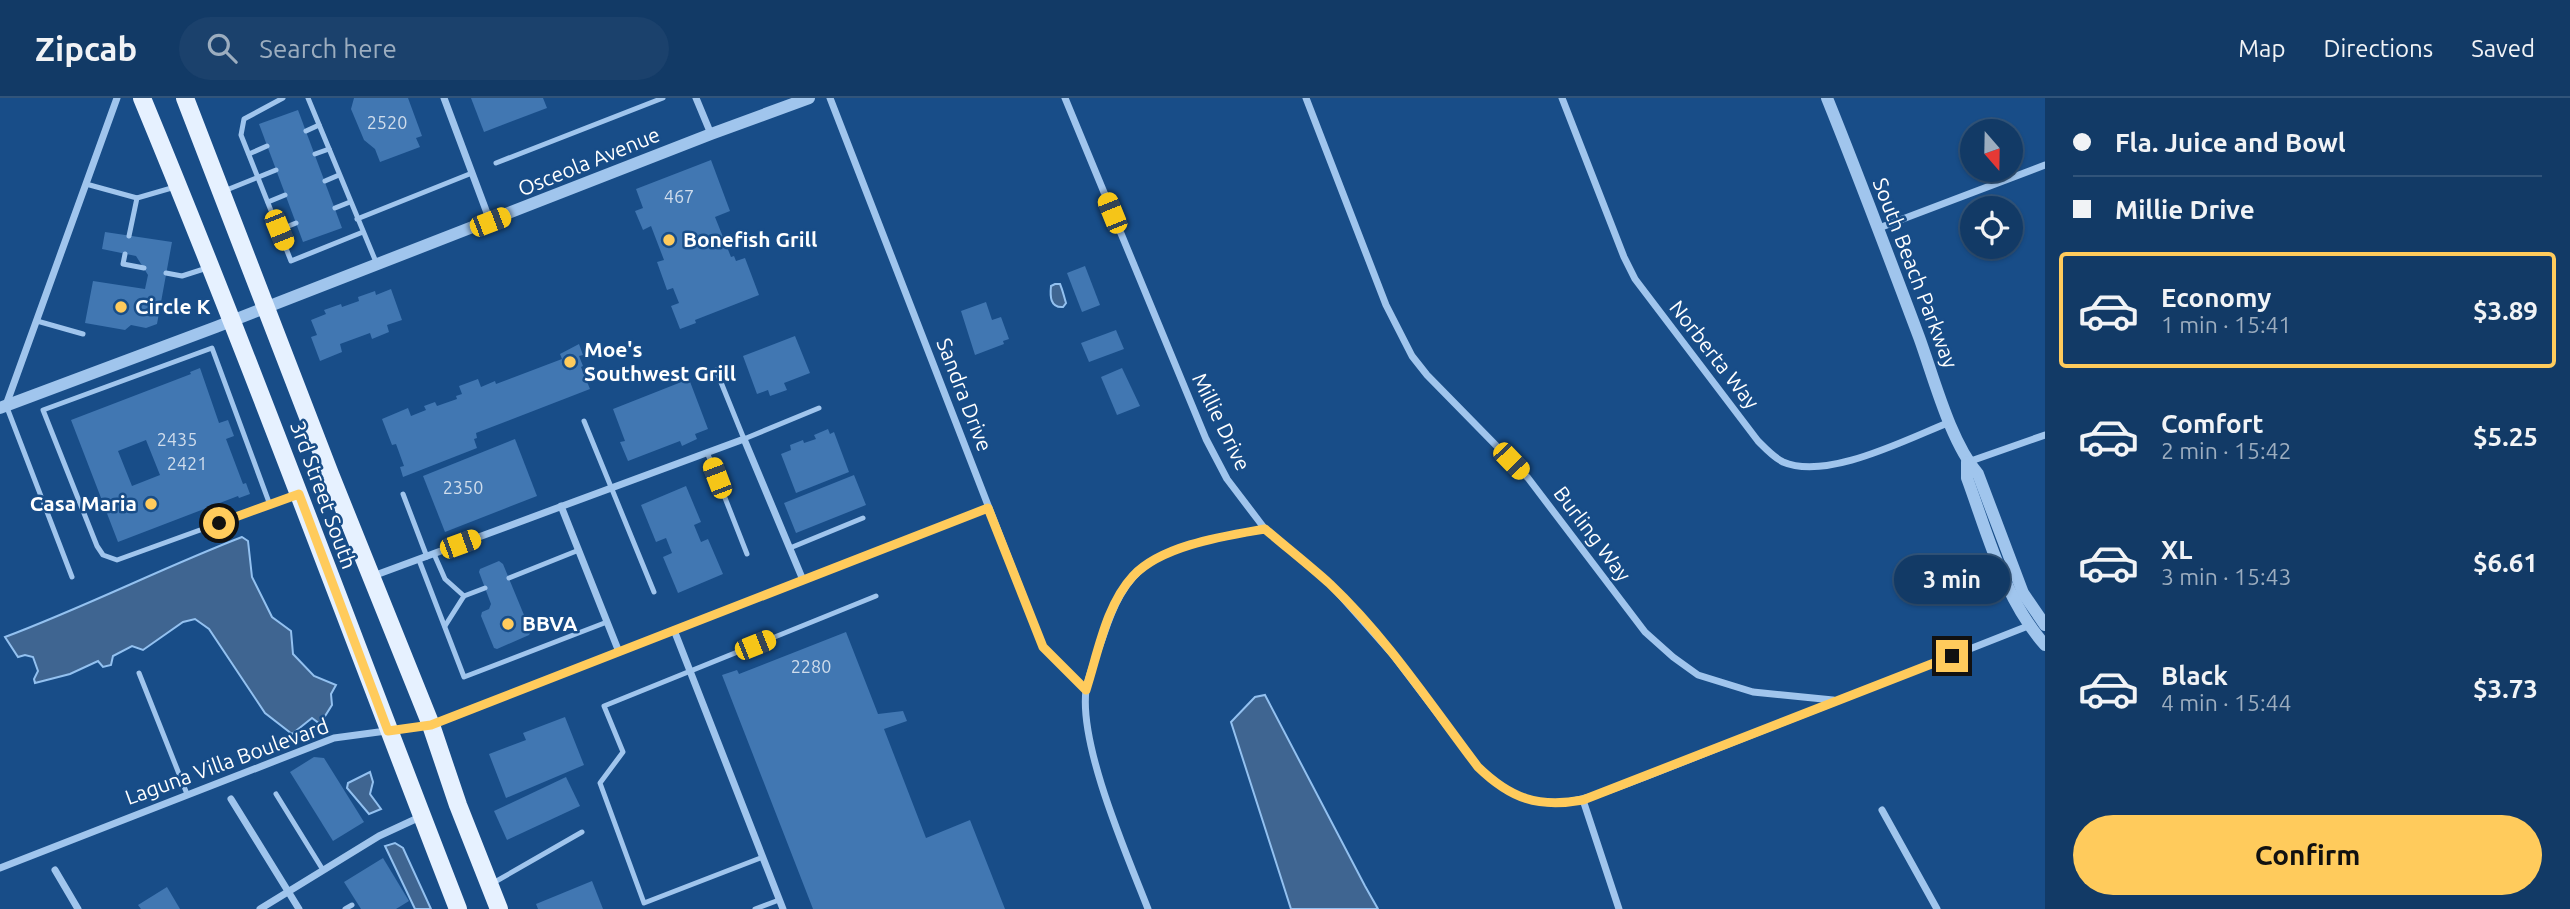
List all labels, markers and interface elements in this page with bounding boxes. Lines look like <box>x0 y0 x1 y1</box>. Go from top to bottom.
search box <box>179 17 669 80</box>
icon: search <box>203 29 241 67</box>
text: Zipcab <box>35 30 137 67</box>
text: Search here <box>259 34 397 63</box>
text: Map <box>2238 35 2285 62</box>
text: Directions <box>2323 35 2433 62</box>
text: Saved <box>2471 35 2535 62</box>
house number: 2520 <box>367 112 407 132</box>
north arrow <box>1960 119 2023 182</box>
map controls <box>1960 119 2023 259</box>
street label: Osceola Avenue <box>514 122 663 200</box>
text: Fla. Juice and Bowl <box>2115 128 2346 157</box>
street label: South Beach Parkway <box>1869 174 1963 371</box>
house number: 467 <box>664 186 694 206</box>
car <box>1095 190 1130 236</box>
text: Millie Drive <box>2115 195 2255 224</box>
button: locate <box>1960 196 2023 259</box>
car <box>467 205 514 239</box>
car <box>262 207 297 253</box>
place label: Bonefish Grill <box>683 227 817 251</box>
marker: Bonefish Grill <box>661 232 677 248</box>
icon: car <box>2077 279 2140 342</box>
text: Economy <box>2161 283 2271 312</box>
place label: Circle K <box>135 294 210 318</box>
street label: Norberta Way <box>1665 295 1765 413</box>
text: $3.89 <box>2473 296 2538 325</box>
marker: Circle K <box>113 299 129 315</box>
text: 1 min · 15:41 <box>2161 312 2292 337</box>
street label: Sandra Drive <box>932 335 998 455</box>
place label: Moe's Southwest Grill <box>584 337 736 385</box>
marker: Moe's Southwest Grill <box>562 354 578 370</box>
street label: Millie Drive <box>1188 369 1256 474</box>
icon: car <box>2077 405 2140 468</box>
text: Comfort <box>2161 409 2264 438</box>
street label: 3rd Street South <box>286 417 362 572</box>
text: $5.25 <box>2473 422 2538 451</box>
house number: 2435 <box>157 429 197 449</box>
text: 2 min · 15:42 <box>2161 438 2292 463</box>
car <box>1489 439 1534 483</box>
house number: 2421 <box>167 453 207 473</box>
car <box>700 455 735 501</box>
house number: 2350 <box>443 477 483 497</box>
street label: Burling Way <box>1549 481 1636 586</box>
place label: Casa Maria <box>30 491 137 515</box>
marker: Casa Maria <box>143 496 159 512</box>
route start <box>203 507 235 539</box>
car <box>437 527 484 561</box>
icon: car <box>2077 531 2140 594</box>
text: XL <box>2161 535 2192 564</box>
text: $6.61 <box>2473 548 2538 577</box>
callout: 3 min <box>1894 554 2010 603</box>
text: 3 min · 15:43 <box>2161 564 2292 589</box>
text: 3 min <box>1923 567 1981 592</box>
place label: BBVA <box>522 611 578 635</box>
marker: BBVA <box>500 616 516 632</box>
car <box>732 627 779 663</box>
route end <box>1936 640 1968 672</box>
house number: 2280 <box>791 656 831 676</box>
icon: car <box>2077 657 2140 720</box>
text: Black <box>2161 661 2228 690</box>
text: $3.73 <box>2473 674 2538 703</box>
text: 4 min · 15:44 <box>2161 690 2292 715</box>
street label: Laguna Villa Boulevard <box>122 713 332 809</box>
button: Confirm <box>2073 815 2542 895</box>

